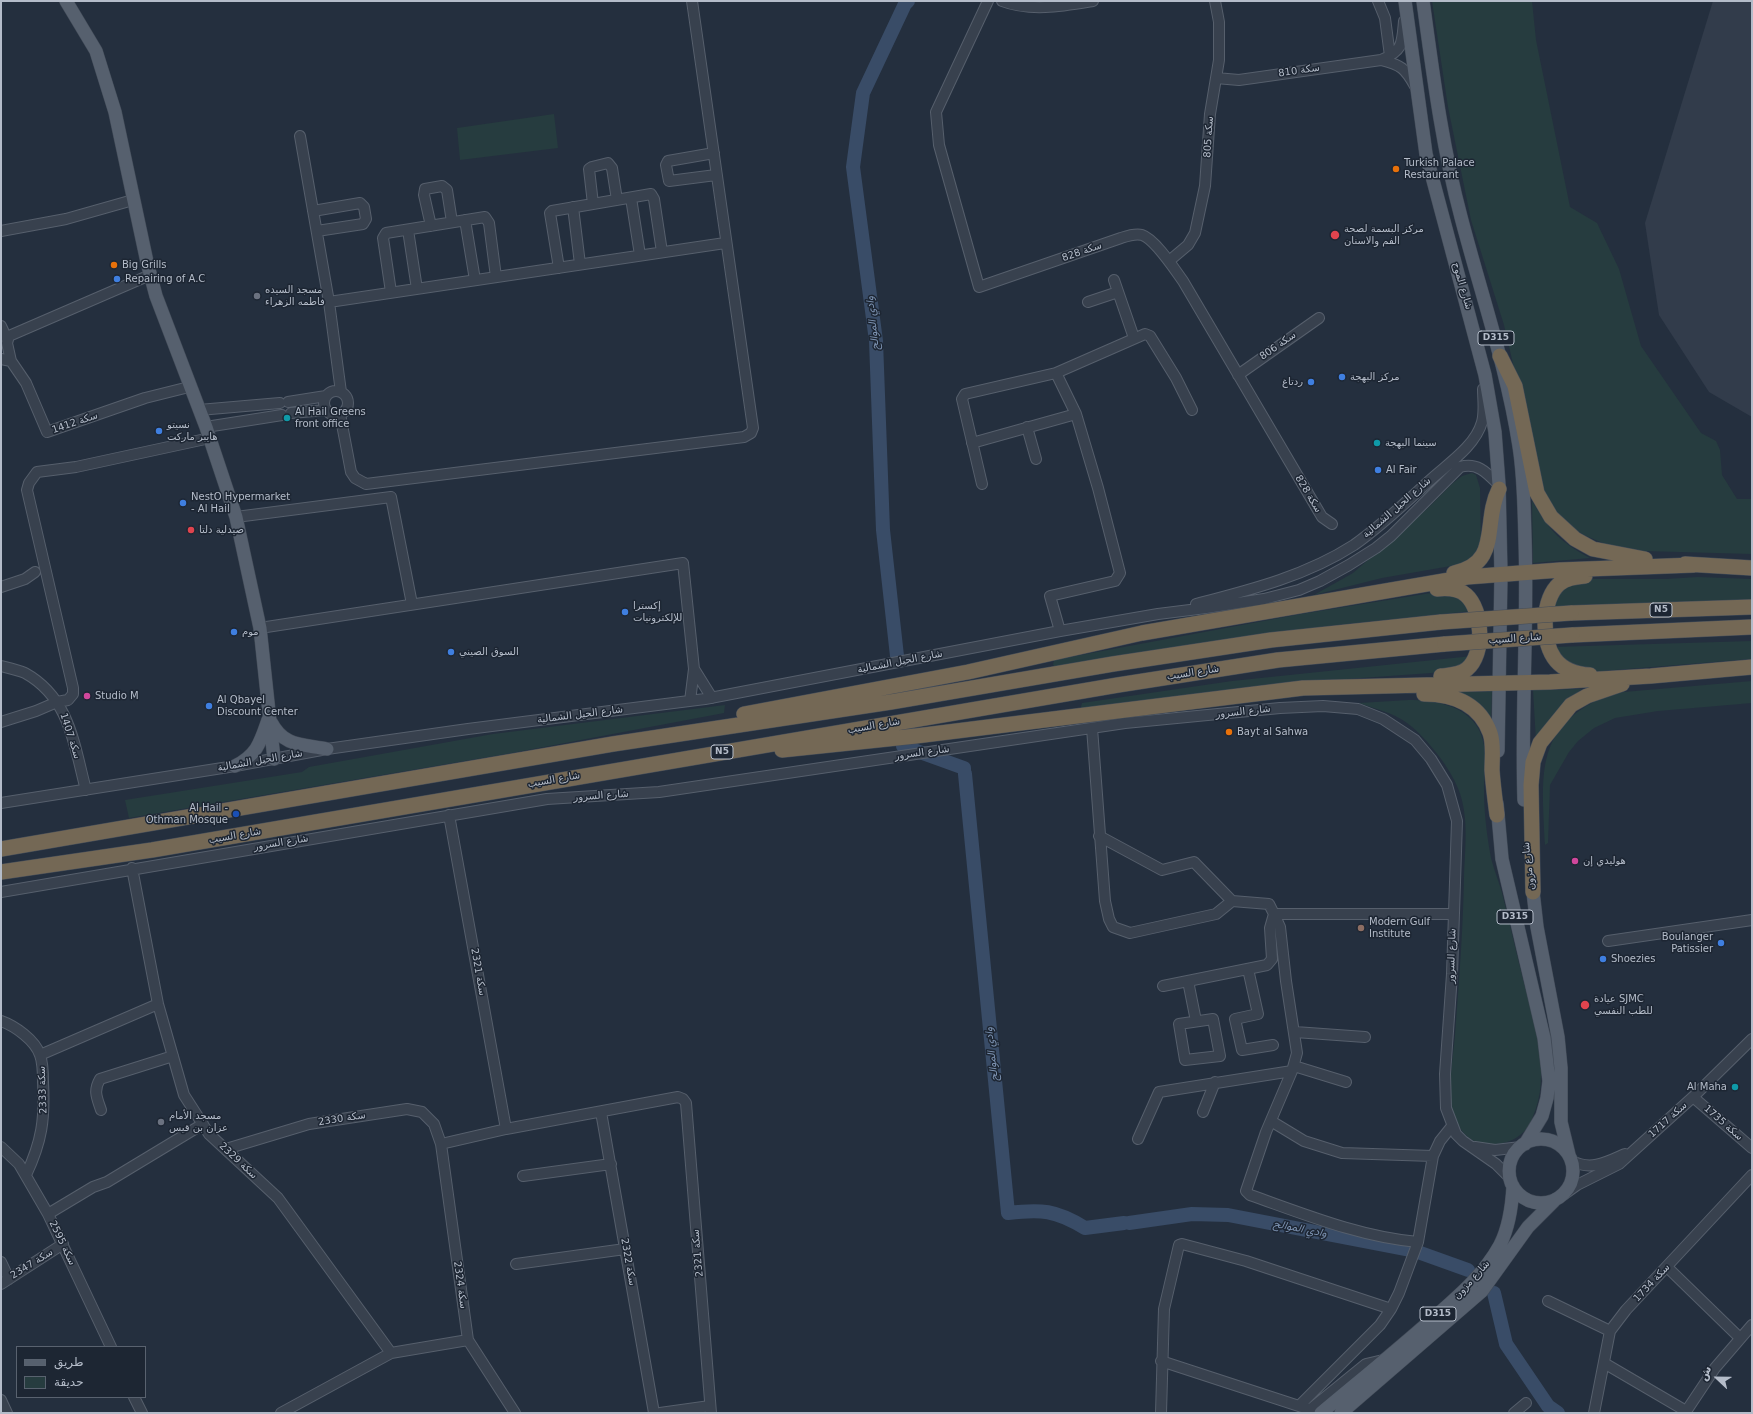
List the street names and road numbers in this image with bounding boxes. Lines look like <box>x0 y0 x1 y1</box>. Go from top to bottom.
street label: سكة 810 <box>1278 62 1320 80</box>
street label: سكة 805 <box>1202 116 1216 158</box>
street label: سكة 828 <box>1060 240 1104 264</box>
street label: شارع الموج <box>1450 261 1474 311</box>
street label: سكة 806 <box>1258 329 1298 363</box>
road number: D315 <box>1478 331 1514 345</box>
street label: سكة 1412 <box>50 410 100 436</box>
street label: سكة 828 <box>1292 473 1324 515</box>
street label: شارع الحيل الشمالية <box>1360 475 1434 541</box>
road number: N5 <box>1650 603 1672 617</box>
street label: شارع السيب <box>1488 631 1542 647</box>
street label: شارع الحيل الشمالية <box>856 648 944 676</box>
street label: شارع السيب <box>1166 663 1220 683</box>
street label: شارع السرور <box>1215 703 1271 721</box>
street label: شارع الحيل الشمالية <box>536 704 624 726</box>
street label: سكة 1407 <box>57 711 83 761</box>
street label: شارع السيب <box>847 715 901 737</box>
street label: شارع السرور <box>894 743 950 763</box>
road number: N5 <box>711 745 733 759</box>
street label: شارع الحيل الشمالية <box>216 748 304 774</box>
street label: شارع السيب <box>527 769 581 791</box>
street label: شارع السرور <box>573 788 629 804</box>
street label: شارع السيب <box>208 825 262 847</box>
street label: شارع السرور <box>253 833 309 853</box>
street label: شارع مزون <box>1520 841 1538 891</box>
road number: D315 <box>1497 910 1533 924</box>
street label: شارع السرور <box>1445 928 1459 984</box>
street label: سكة 2321 <box>468 947 488 997</box>
street label: سكة 2333 <box>36 1066 50 1114</box>
street label: سكة 1717 <box>1646 1100 1690 1140</box>
street label: سكة 1735 <box>1701 1103 1745 1143</box>
street label: سكة 2330 <box>317 1109 367 1129</box>
street label: سكة 2329 <box>216 1140 260 1182</box>
street label: سكة 2595 <box>46 1219 78 1267</box>
street label: سكة 2321 <box>690 1229 706 1277</box>
street label: سكة 2322 <box>618 1237 638 1287</box>
street label: سكة 2347 <box>9 1246 55 1282</box>
street label: شارع مزون <box>1451 1258 1493 1302</box>
street label: سكة 2324 <box>451 1260 469 1310</box>
street label: سكة 1734 <box>1631 1261 1673 1305</box>
road number: D315 <box>1420 1307 1456 1321</box>

